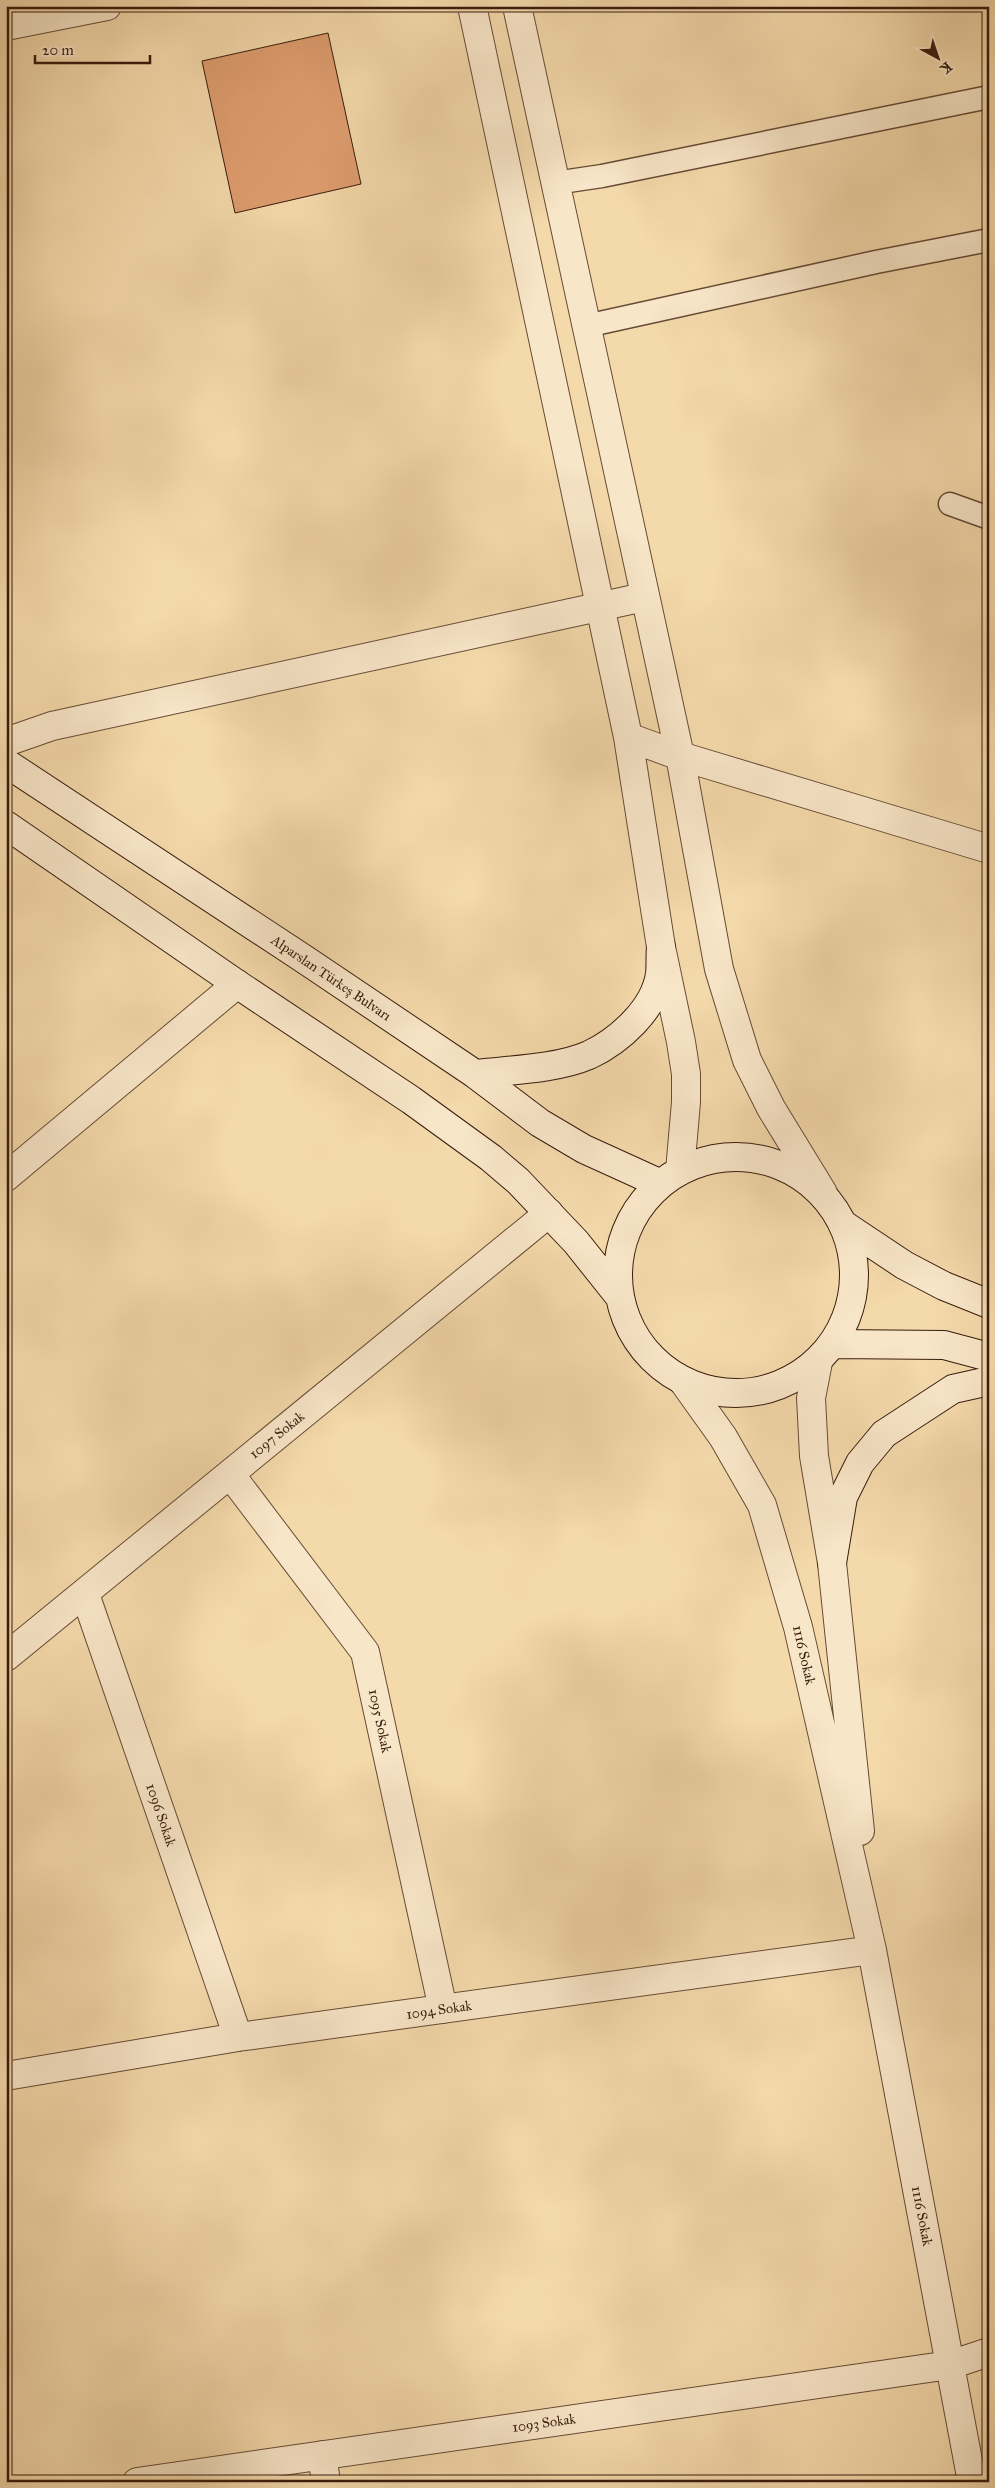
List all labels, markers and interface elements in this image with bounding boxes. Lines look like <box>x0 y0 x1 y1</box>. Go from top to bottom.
scale bar <box>35 32 150 64</box>
north arrow <box>912 32 962 82</box>
text: 20 m <box>42 41 74 59</box>
text: K <box>936 58 955 78</box>
street label: Alparslan Türkeş Bulvarı <box>267 931 394 1025</box>
street label: 1097 Sokak <box>246 1407 308 1462</box>
street label: 1116 Sokak <box>789 1623 819 1687</box>
street label: 1095 Sokak <box>365 1688 395 1755</box>
street label: 1096 Sokak <box>142 1781 180 1849</box>
street label: 1094 Sokak <box>405 1997 473 2023</box>
street label: 1116 Sokak <box>908 2185 936 2248</box>
street label: 1093 Sokak <box>511 2410 577 2436</box>

